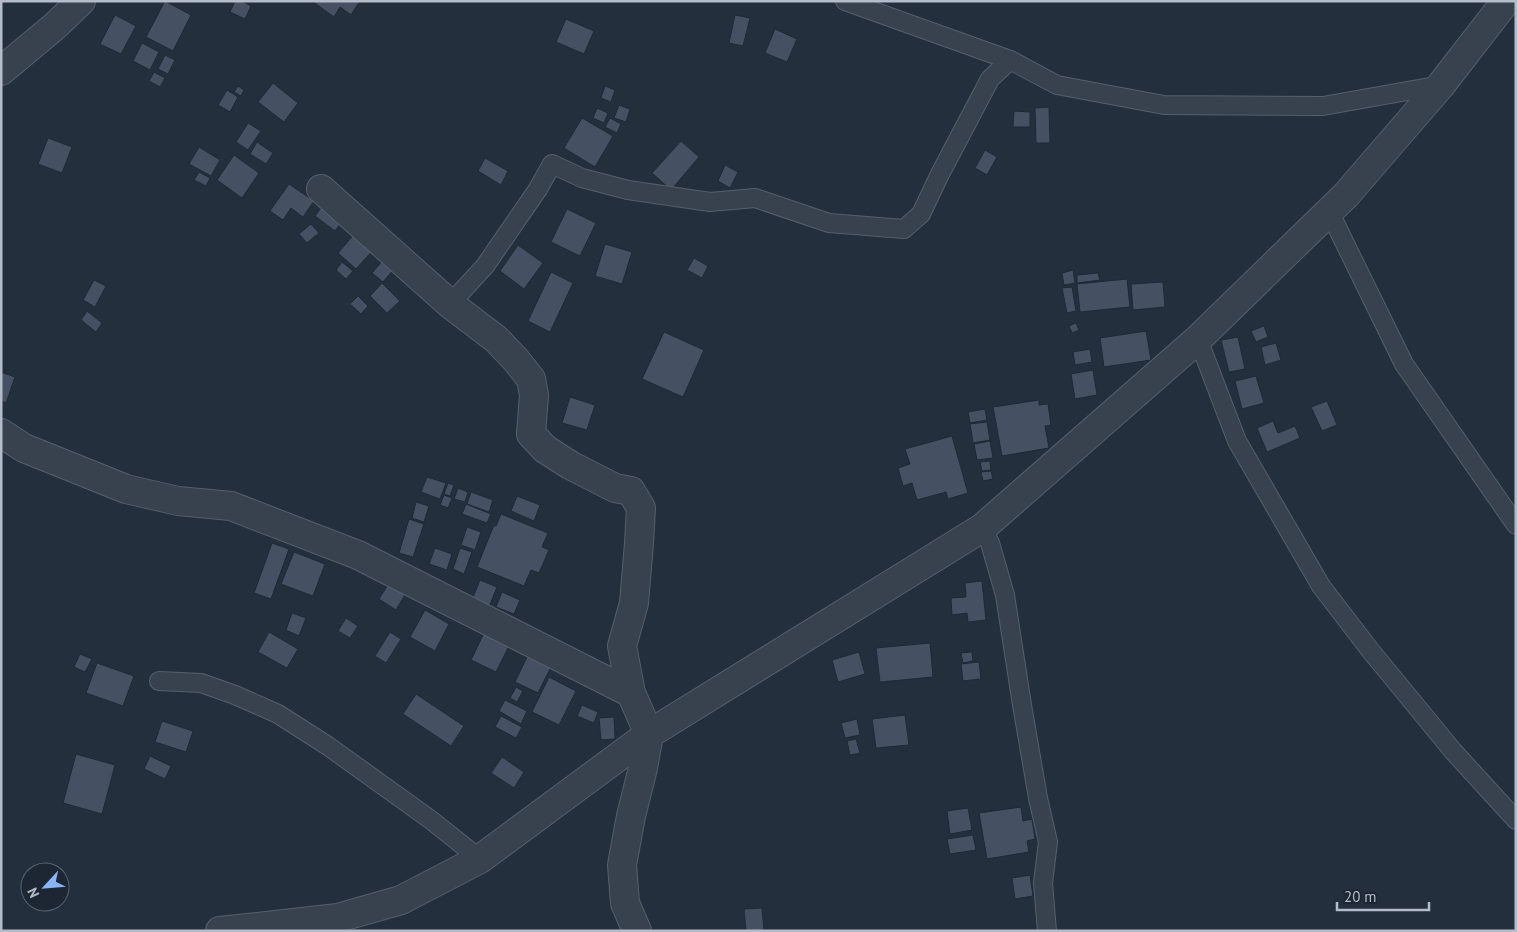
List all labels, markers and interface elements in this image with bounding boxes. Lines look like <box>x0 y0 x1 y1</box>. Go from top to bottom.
north arrow <box>20 862 70 912</box>
scale bar <box>1337 880 1430 912</box>
text: N <box>23 885 43 901</box>
text: 20 m <box>1344 887 1377 906</box>

